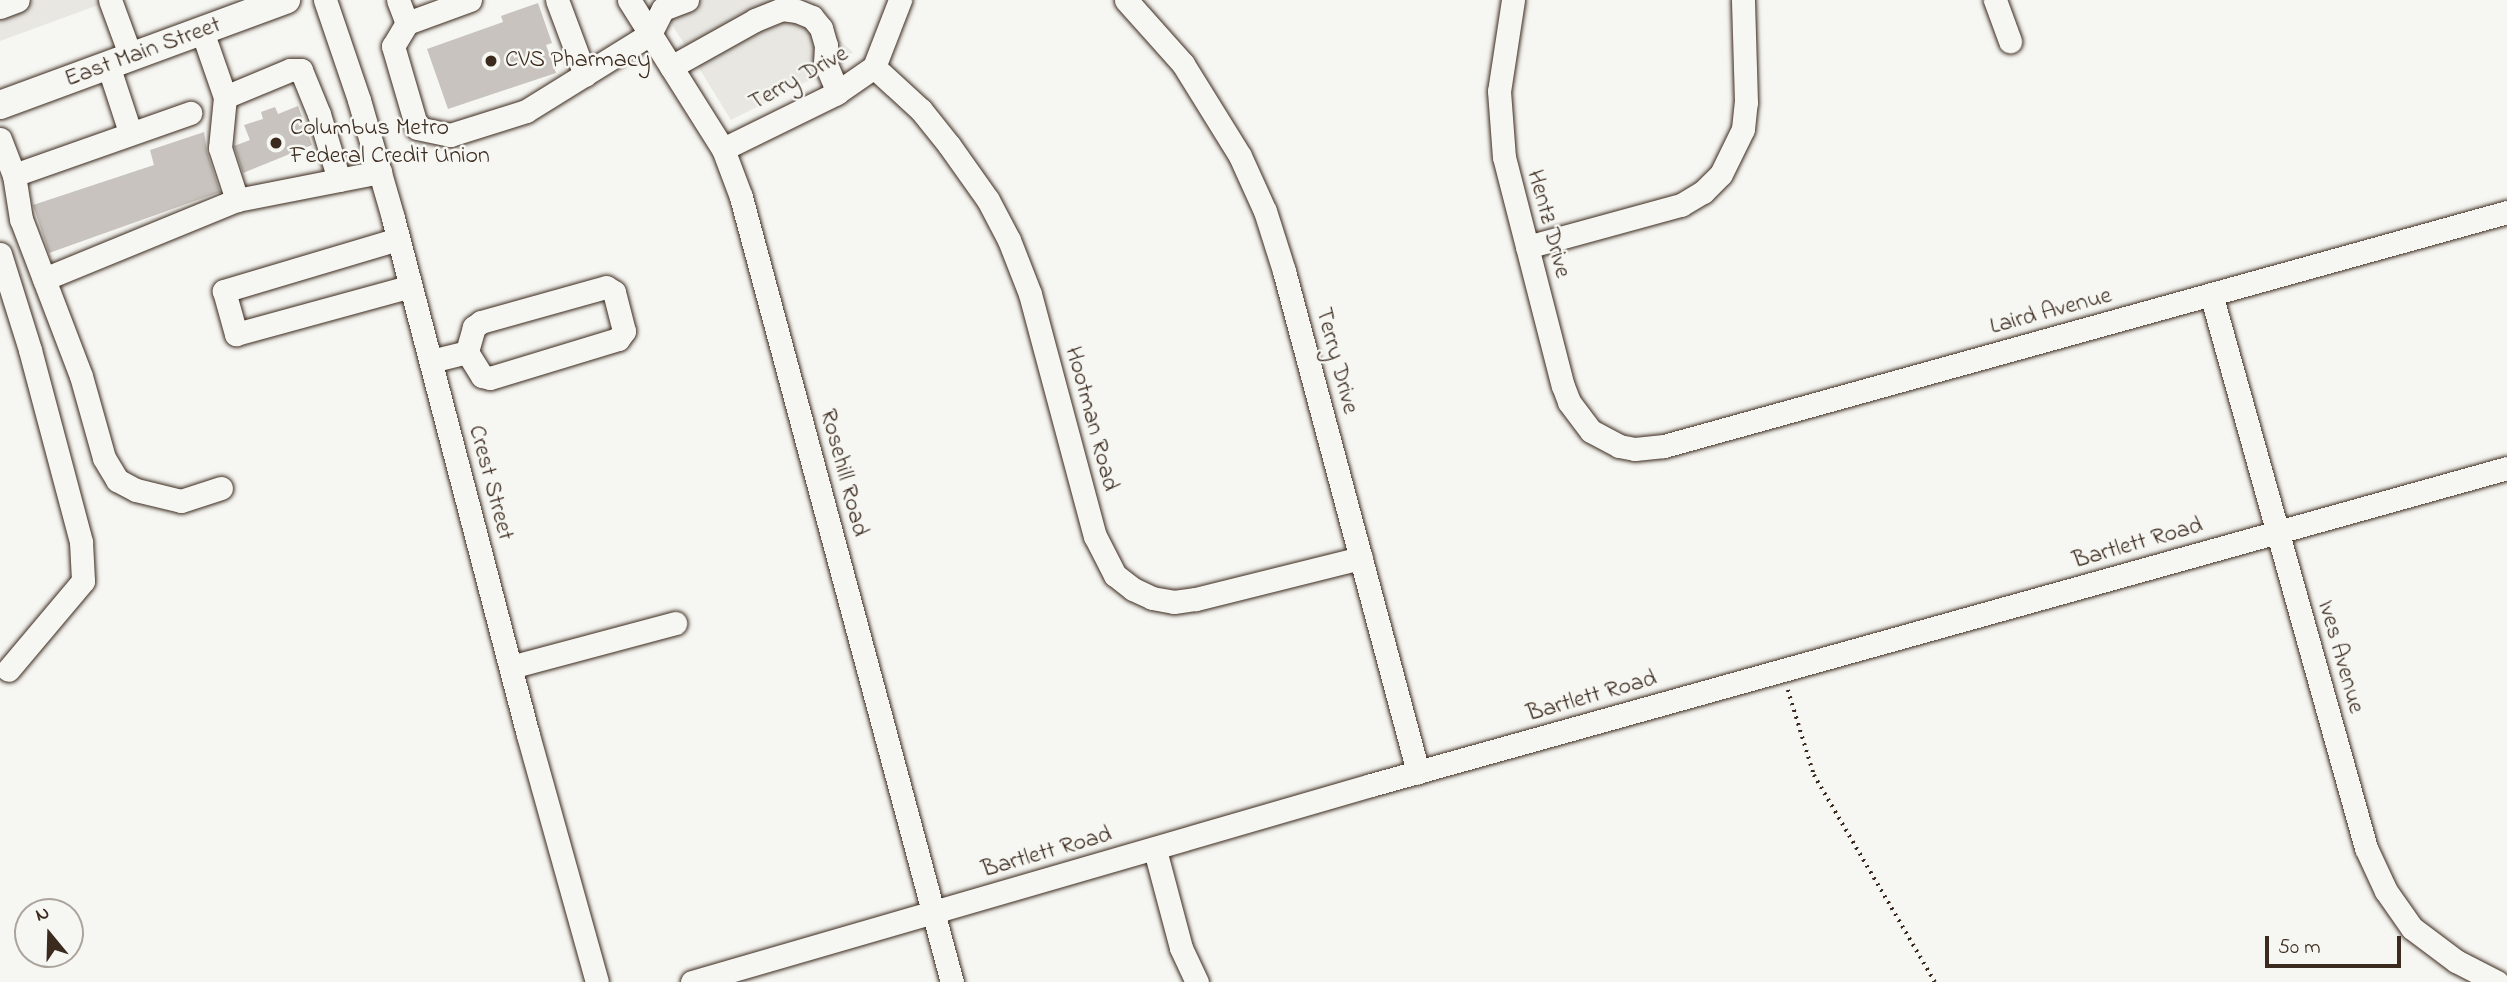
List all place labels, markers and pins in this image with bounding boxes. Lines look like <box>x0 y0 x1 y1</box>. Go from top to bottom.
place label: CVS Pharmacy <box>505 47 651 75</box>
marker: CVS Pharmacy <box>483 53 499 69</box>
place label: Columbus Metro Federal Credit Union <box>290 115 490 171</box>
marker: Columbus Metro Federal Credit Union <box>268 135 284 151</box>

